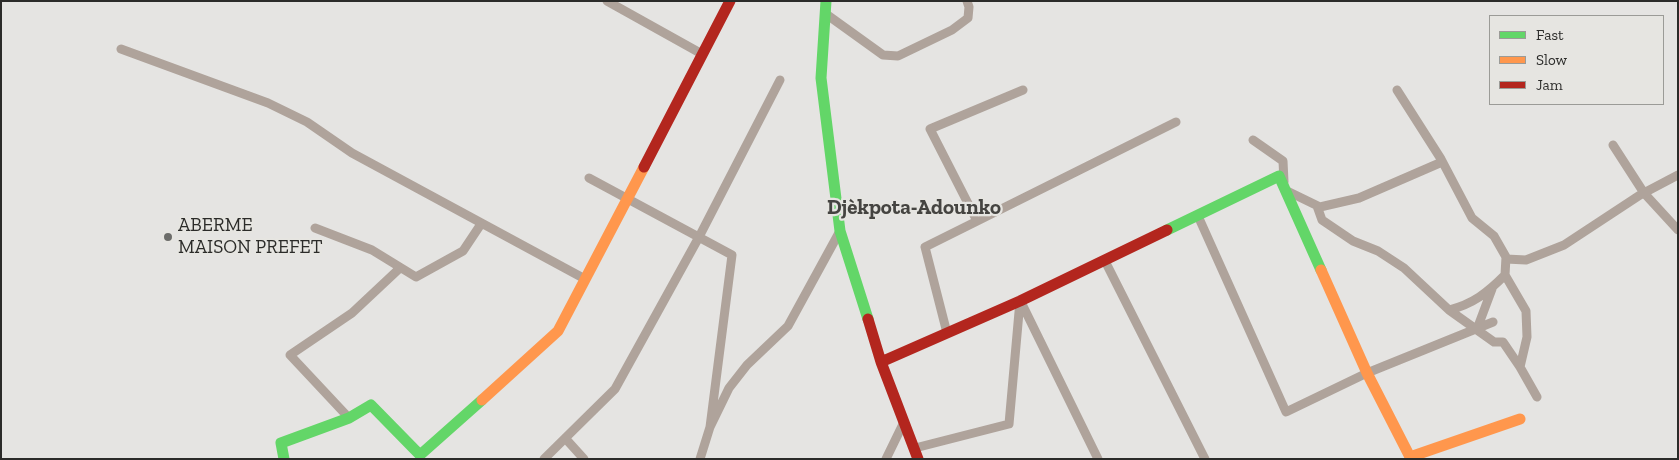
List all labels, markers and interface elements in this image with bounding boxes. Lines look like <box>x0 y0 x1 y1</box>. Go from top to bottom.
legend <box>1489 15 1664 105</box>
text: Fast <box>1536 26 1564 44</box>
text: Slow <box>1536 51 1567 69</box>
text: Jam <box>1536 76 1563 94</box>
district label: Djèkpota-Adounko <box>827 195 1001 221</box>
place label: ABERME MAISON PREFET <box>178 215 322 259</box>
marker: ABERME MAISON PREFET <box>162 231 174 243</box>

